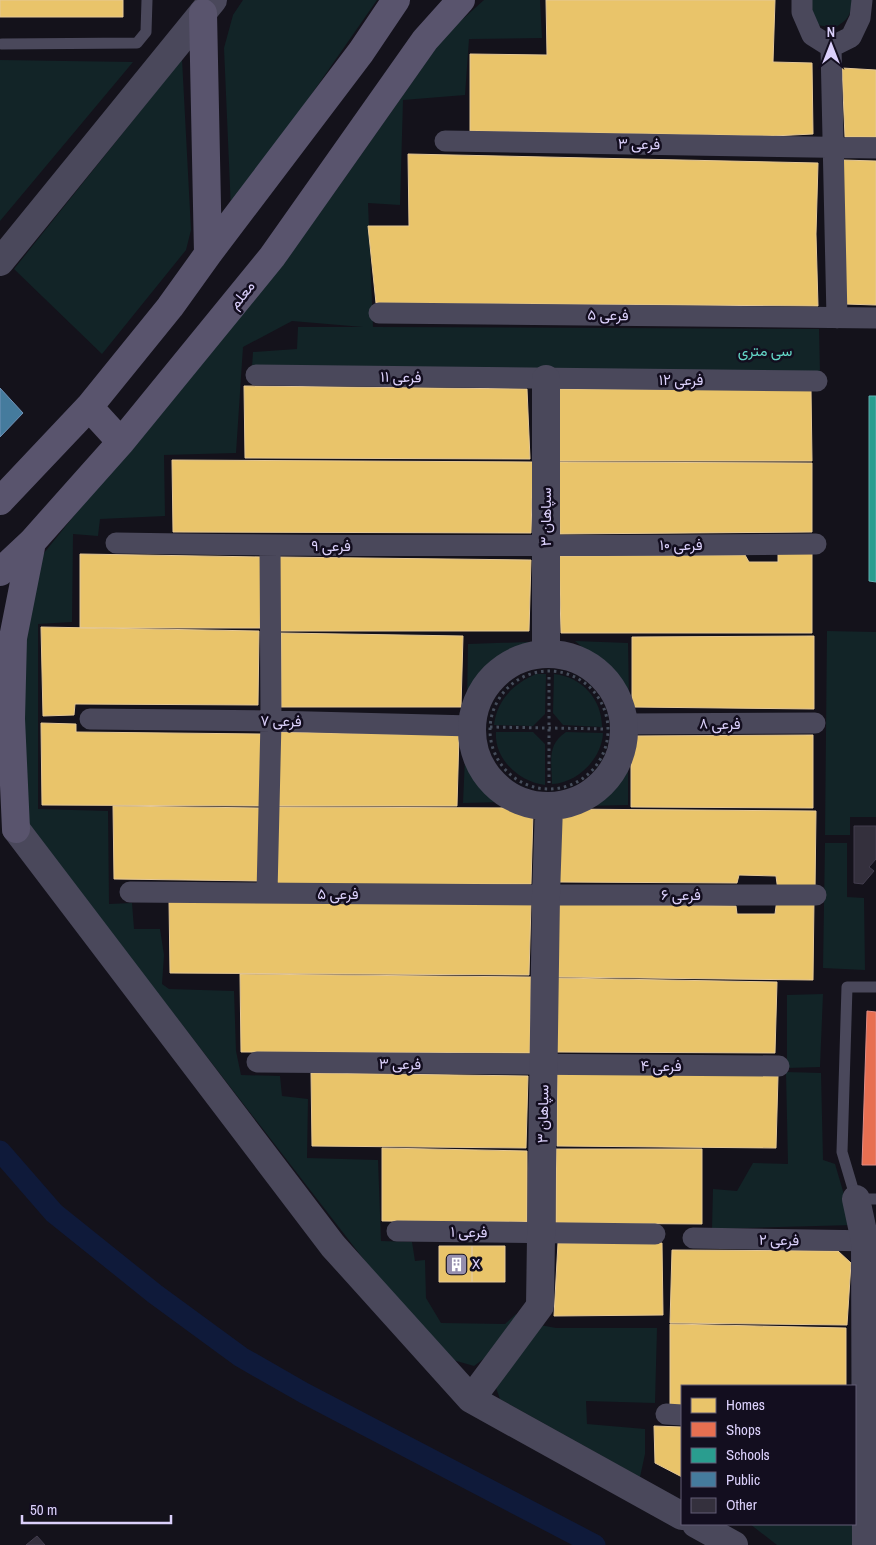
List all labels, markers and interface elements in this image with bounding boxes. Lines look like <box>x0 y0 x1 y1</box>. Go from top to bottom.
north arrow <box>806 20 856 70</box>
text: N <box>827 23 835 41</box>
street label: فرعی ۳ <box>618 133 660 154</box>
street label: معلم <box>224 276 259 313</box>
street label: فرعی ۵ <box>587 304 629 325</box>
park label: سی متری <box>738 340 793 361</box>
street label: فرعی ۱۱ <box>380 366 422 387</box>
street label: فرعی ۱۲ <box>659 369 703 390</box>
street label: سپاهان ۳ <box>535 487 556 547</box>
street label: فرعی ۱۰ <box>659 534 703 555</box>
street label: فرعی ۹ <box>311 535 351 556</box>
street label: فرعی ۷ <box>260 710 302 731</box>
street label: فرعی ۸ <box>699 713 741 734</box>
street label: فرعی ۵ <box>317 883 359 904</box>
street label: فرعی ۶ <box>661 884 701 905</box>
street label: فرعی ۳ <box>379 1053 421 1074</box>
street label: فرعی ۴ <box>640 1055 682 1076</box>
street label: سپاهان ۳ <box>531 1084 554 1144</box>
street label: فرعی ۱ <box>450 1221 488 1242</box>
street label: فرعی ۲ <box>759 1229 799 1250</box>
building icon: X <box>444 1252 468 1276</box>
place label: X <box>472 1253 481 1274</box>
legend <box>681 1385 856 1525</box>
text: Homes <box>726 1394 765 1415</box>
text: Shops <box>726 1419 761 1440</box>
text: Schools <box>726 1444 770 1465</box>
text: Public <box>726 1469 760 1490</box>
scale bar <box>22 1492 171 1524</box>
text: Other <box>726 1494 757 1515</box>
text: 50 m <box>30 1499 57 1520</box>

